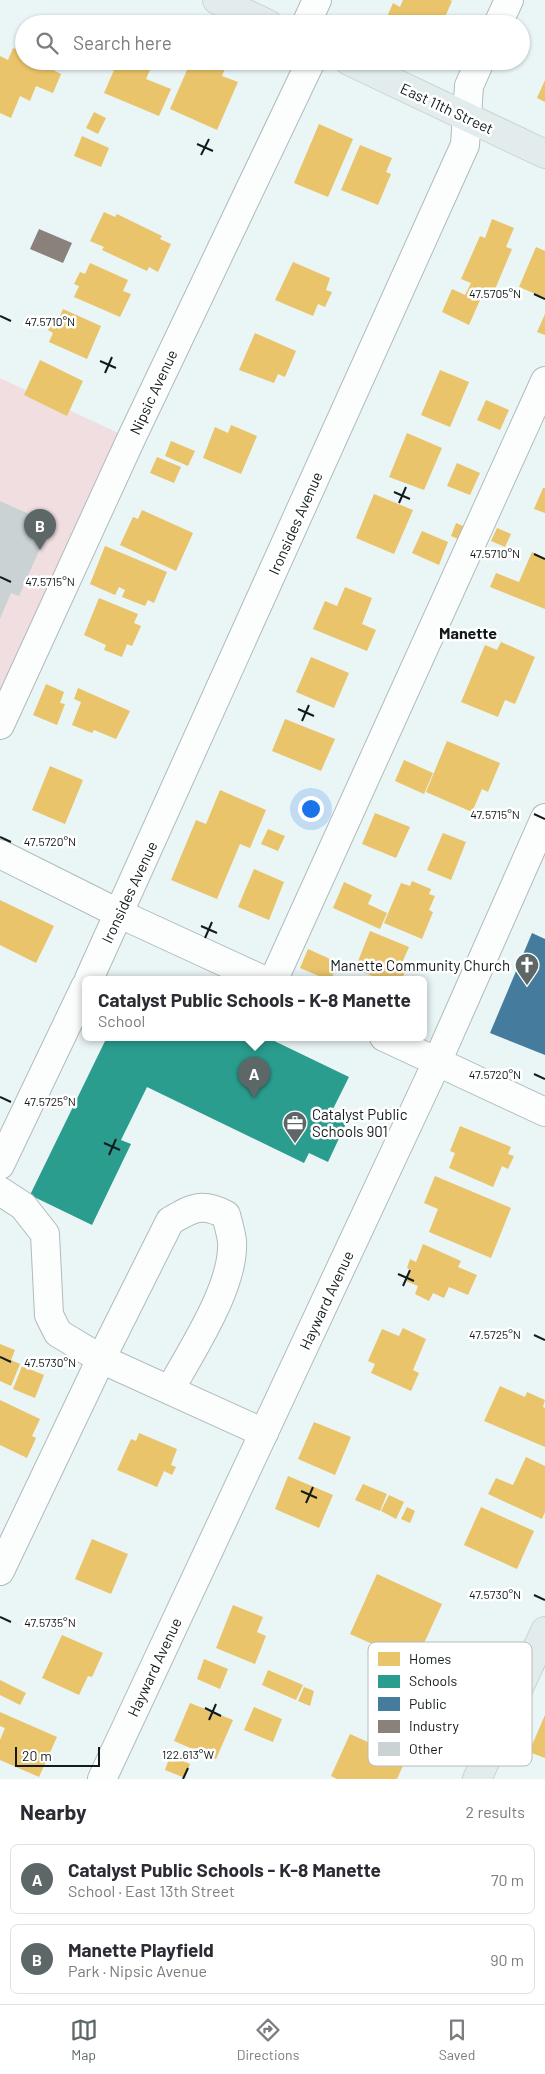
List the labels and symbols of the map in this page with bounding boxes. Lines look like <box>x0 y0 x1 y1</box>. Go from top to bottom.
street label: East 11th Street <box>398 79 496 137</box>
text: 47.5705°N <box>469 286 521 300</box>
text: 47.5710°N <box>25 314 75 328</box>
street label: Nipsic Avenue <box>125 347 181 437</box>
street label: Ironsides Avenue <box>264 469 326 577</box>
pin: B <box>24 509 56 550</box>
text: 47.5710°N <box>470 546 520 560</box>
text: 47.5715°N <box>25 574 75 588</box>
district label: Manette <box>439 623 497 642</box>
your location <box>298 796 324 822</box>
text: 47.5715°N <box>470 807 520 821</box>
text: 47.5720°N <box>24 834 76 848</box>
street label: Ironsides Avenue <box>97 838 161 946</box>
church icon: Manette Community Church <box>514 952 540 986</box>
place label: Manette Community Church <box>330 956 510 974</box>
pin: A <box>238 1057 270 1098</box>
text: 47.5720°N <box>469 1067 521 1081</box>
text: 47.5725°N <box>24 1094 76 1108</box>
place label: Catalyst Public Schools 901 <box>312 1105 408 1140</box>
office icon: Catalyst Public Schools 901 <box>282 1110 308 1144</box>
street label: Hayward Avenue <box>295 1248 357 1352</box>
text: 47.5725°N <box>469 1327 521 1341</box>
text: 47.5730°N <box>24 1355 76 1369</box>
text: 47.5730°N <box>469 1587 521 1601</box>
text: 47.5735°N <box>24 1615 76 1629</box>
street label: Hayward Avenue <box>123 1615 185 1719</box>
legend <box>368 1642 532 1766</box>
text: Homes <box>409 1650 452 1667</box>
text: Schools <box>409 1672 457 1689</box>
text: Public <box>409 1695 447 1712</box>
text: Industry <box>409 1717 460 1734</box>
text: Other <box>409 1740 443 1757</box>
scale bar <box>15 1744 100 1767</box>
text: 122.613°W <box>162 1747 214 1761</box>

